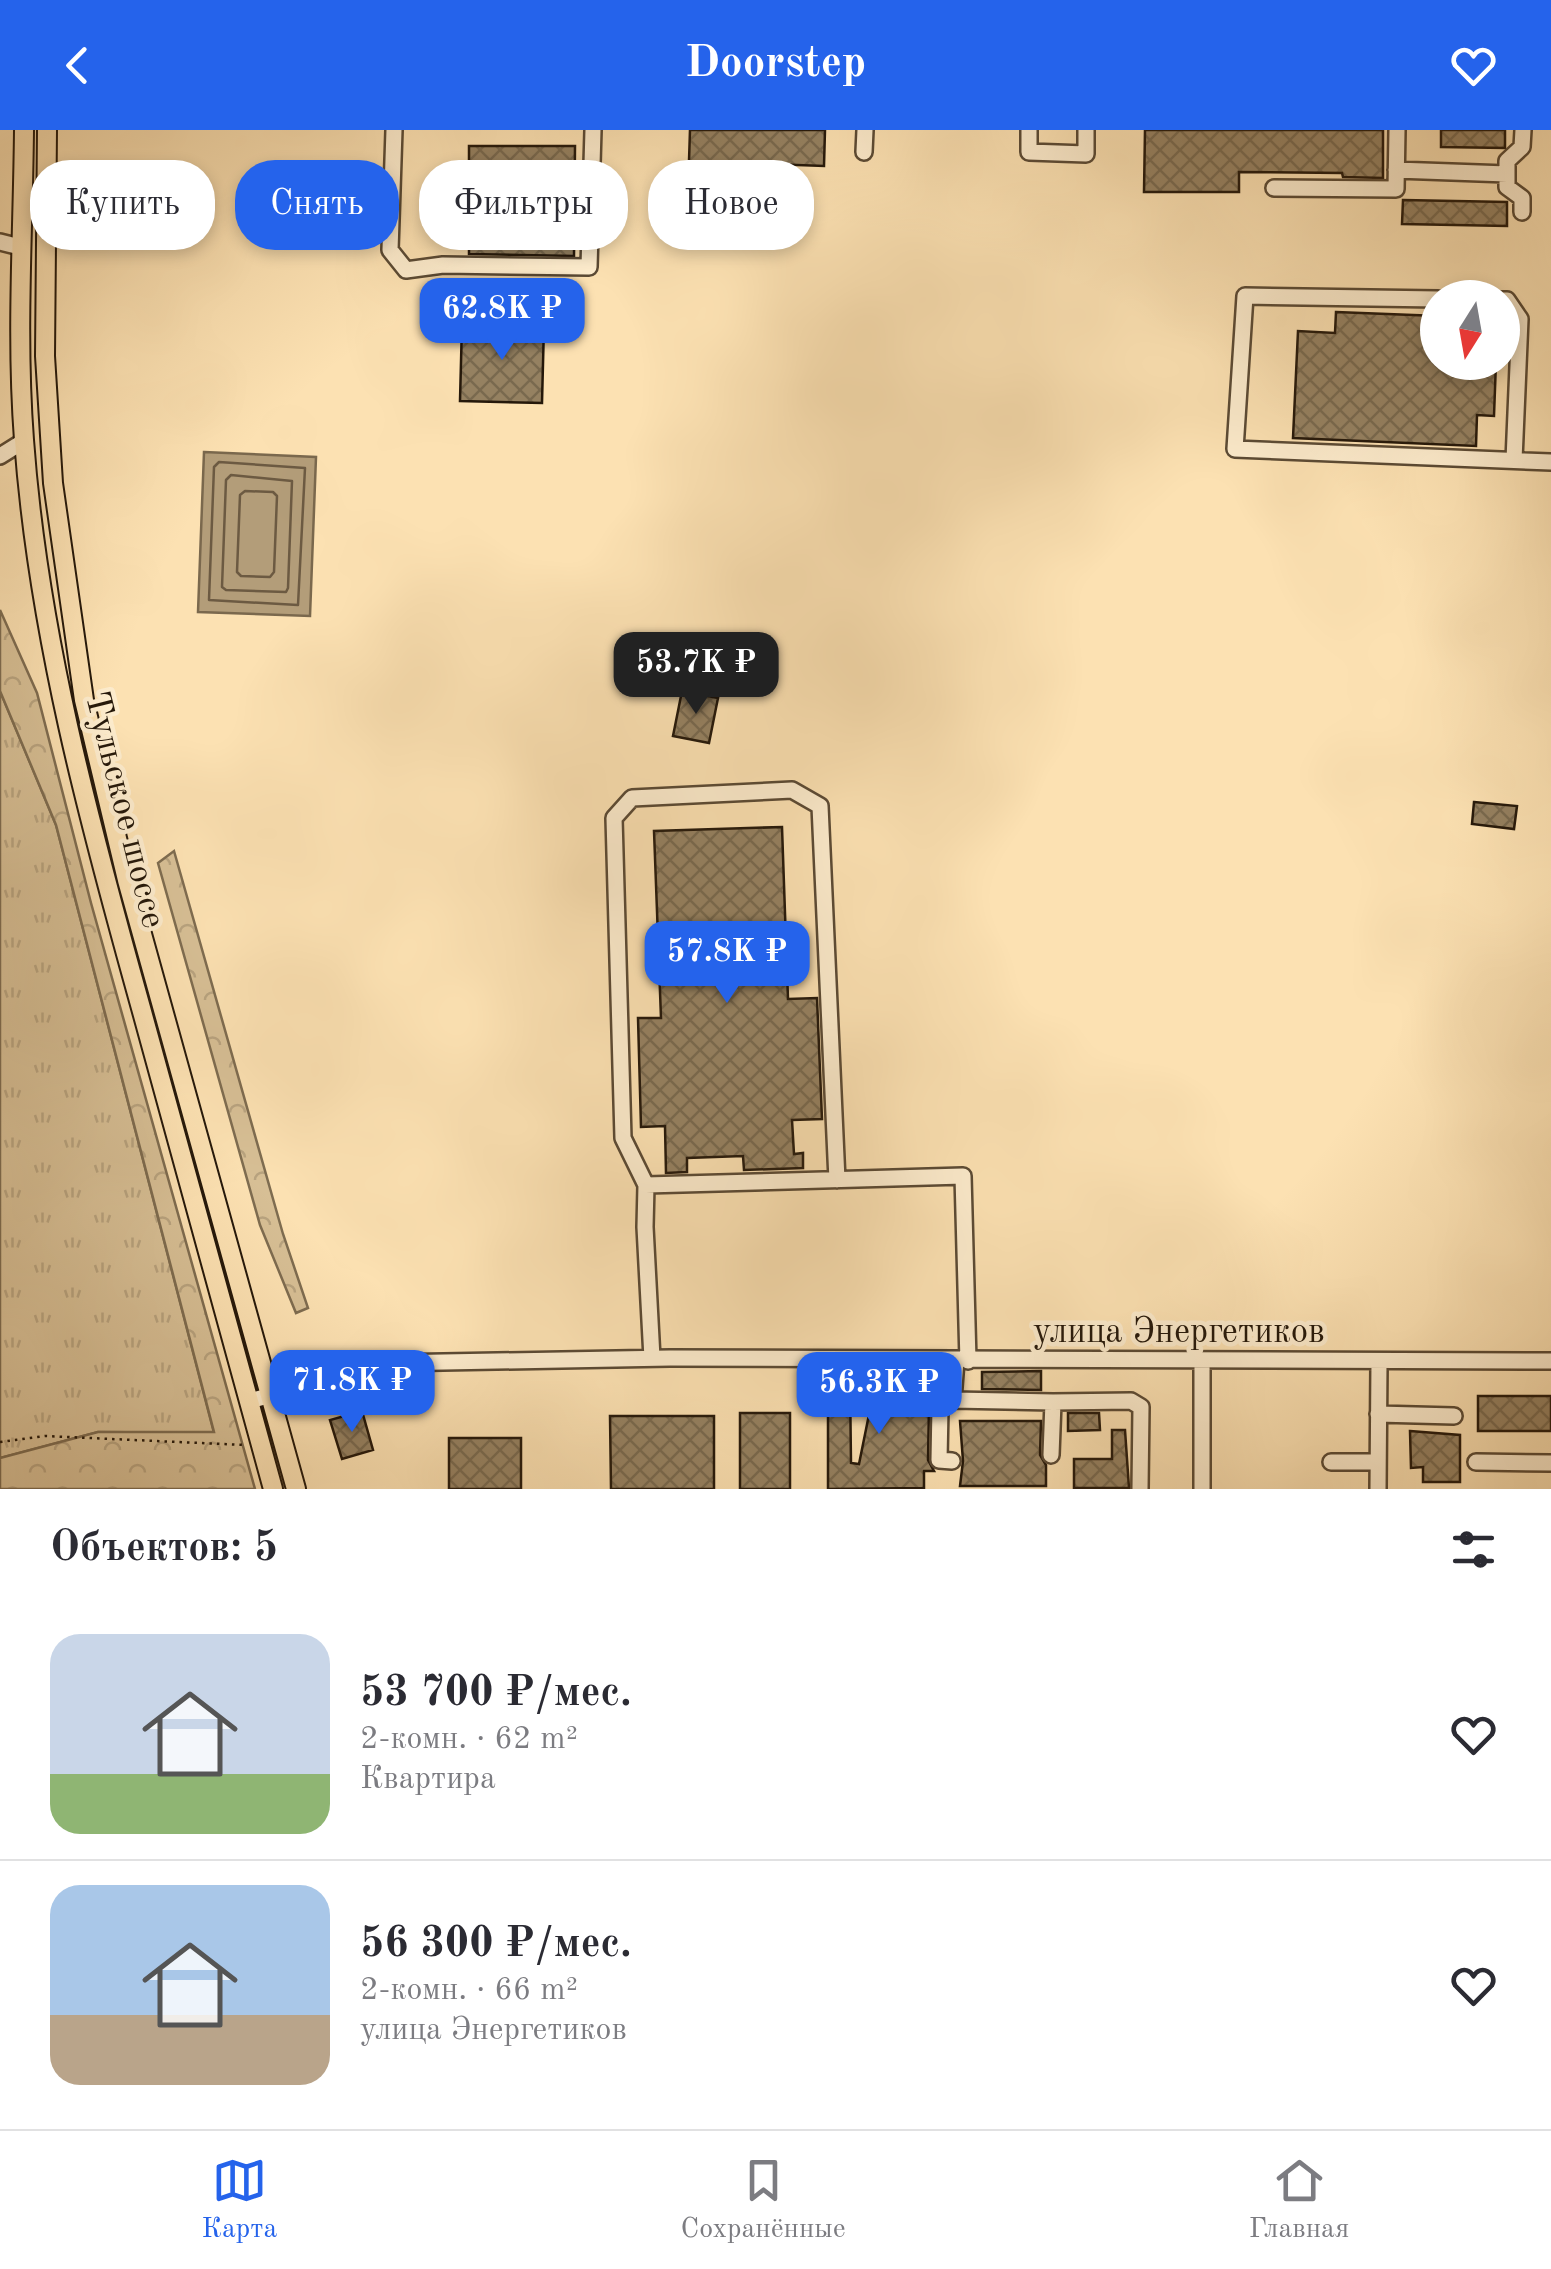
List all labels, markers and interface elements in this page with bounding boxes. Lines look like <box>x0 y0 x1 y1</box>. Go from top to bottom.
icon: back <box>50 38 105 93</box>
icon: heart <box>1446 38 1501 93</box>
text: Doorstep <box>685 42 866 87</box>
chip: Купить <box>30 160 215 250</box>
chip: Снять <box>235 160 399 250</box>
chip: Фильтры <box>419 160 628 250</box>
chip: Новое <box>648 160 814 250</box>
pin: 62.8K ₽ <box>410 278 594 363</box>
north arrow <box>1420 280 1520 380</box>
map controls <box>1420 280 1520 380</box>
text: 62.8K ₽ <box>442 294 562 326</box>
pin: 53.7K ₽ <box>604 632 788 717</box>
text: 53.7K ₽ <box>636 648 756 680</box>
street label: Тульское шоссе <box>78 688 170 932</box>
pin: 57.8K ₽ <box>635 921 819 1006</box>
text: 57.8K ₽ <box>667 937 787 969</box>
street label: улица Энергетиков <box>1033 1315 1325 1350</box>
pin: 71.8K ₽ <box>260 1350 444 1435</box>
pin: 56.3K ₽ <box>787 1352 971 1437</box>
text: 71.8K ₽ <box>292 1366 412 1398</box>
text: 56.3K ₽ <box>819 1368 939 1400</box>
icon: filters <box>1446 1522 1501 1577</box>
text: Объектов: 5 <box>50 1528 278 1570</box>
text: 53 700 ₽/мес. <box>360 1673 632 1715</box>
icon: home <box>130 1674 250 1794</box>
icon: heart <box>1446 1707 1501 1762</box>
text: 2-комн. · 62 m² <box>360 1724 578 1756</box>
text: Квартира <box>360 1764 496 1796</box>
text: 56 300 ₽/мес. <box>360 1924 632 1966</box>
icon: home <box>130 1925 250 2045</box>
icon: heart <box>1446 1958 1501 2013</box>
text: 2-комн. · 66 m² <box>360 1975 578 2007</box>
text: улица Энергетиков <box>360 2015 627 2047</box>
tab: Карта <box>202 2153 277 2248</box>
tab: Сохранённые <box>680 2153 846 2248</box>
tab: Главная <box>1249 2153 1349 2248</box>

